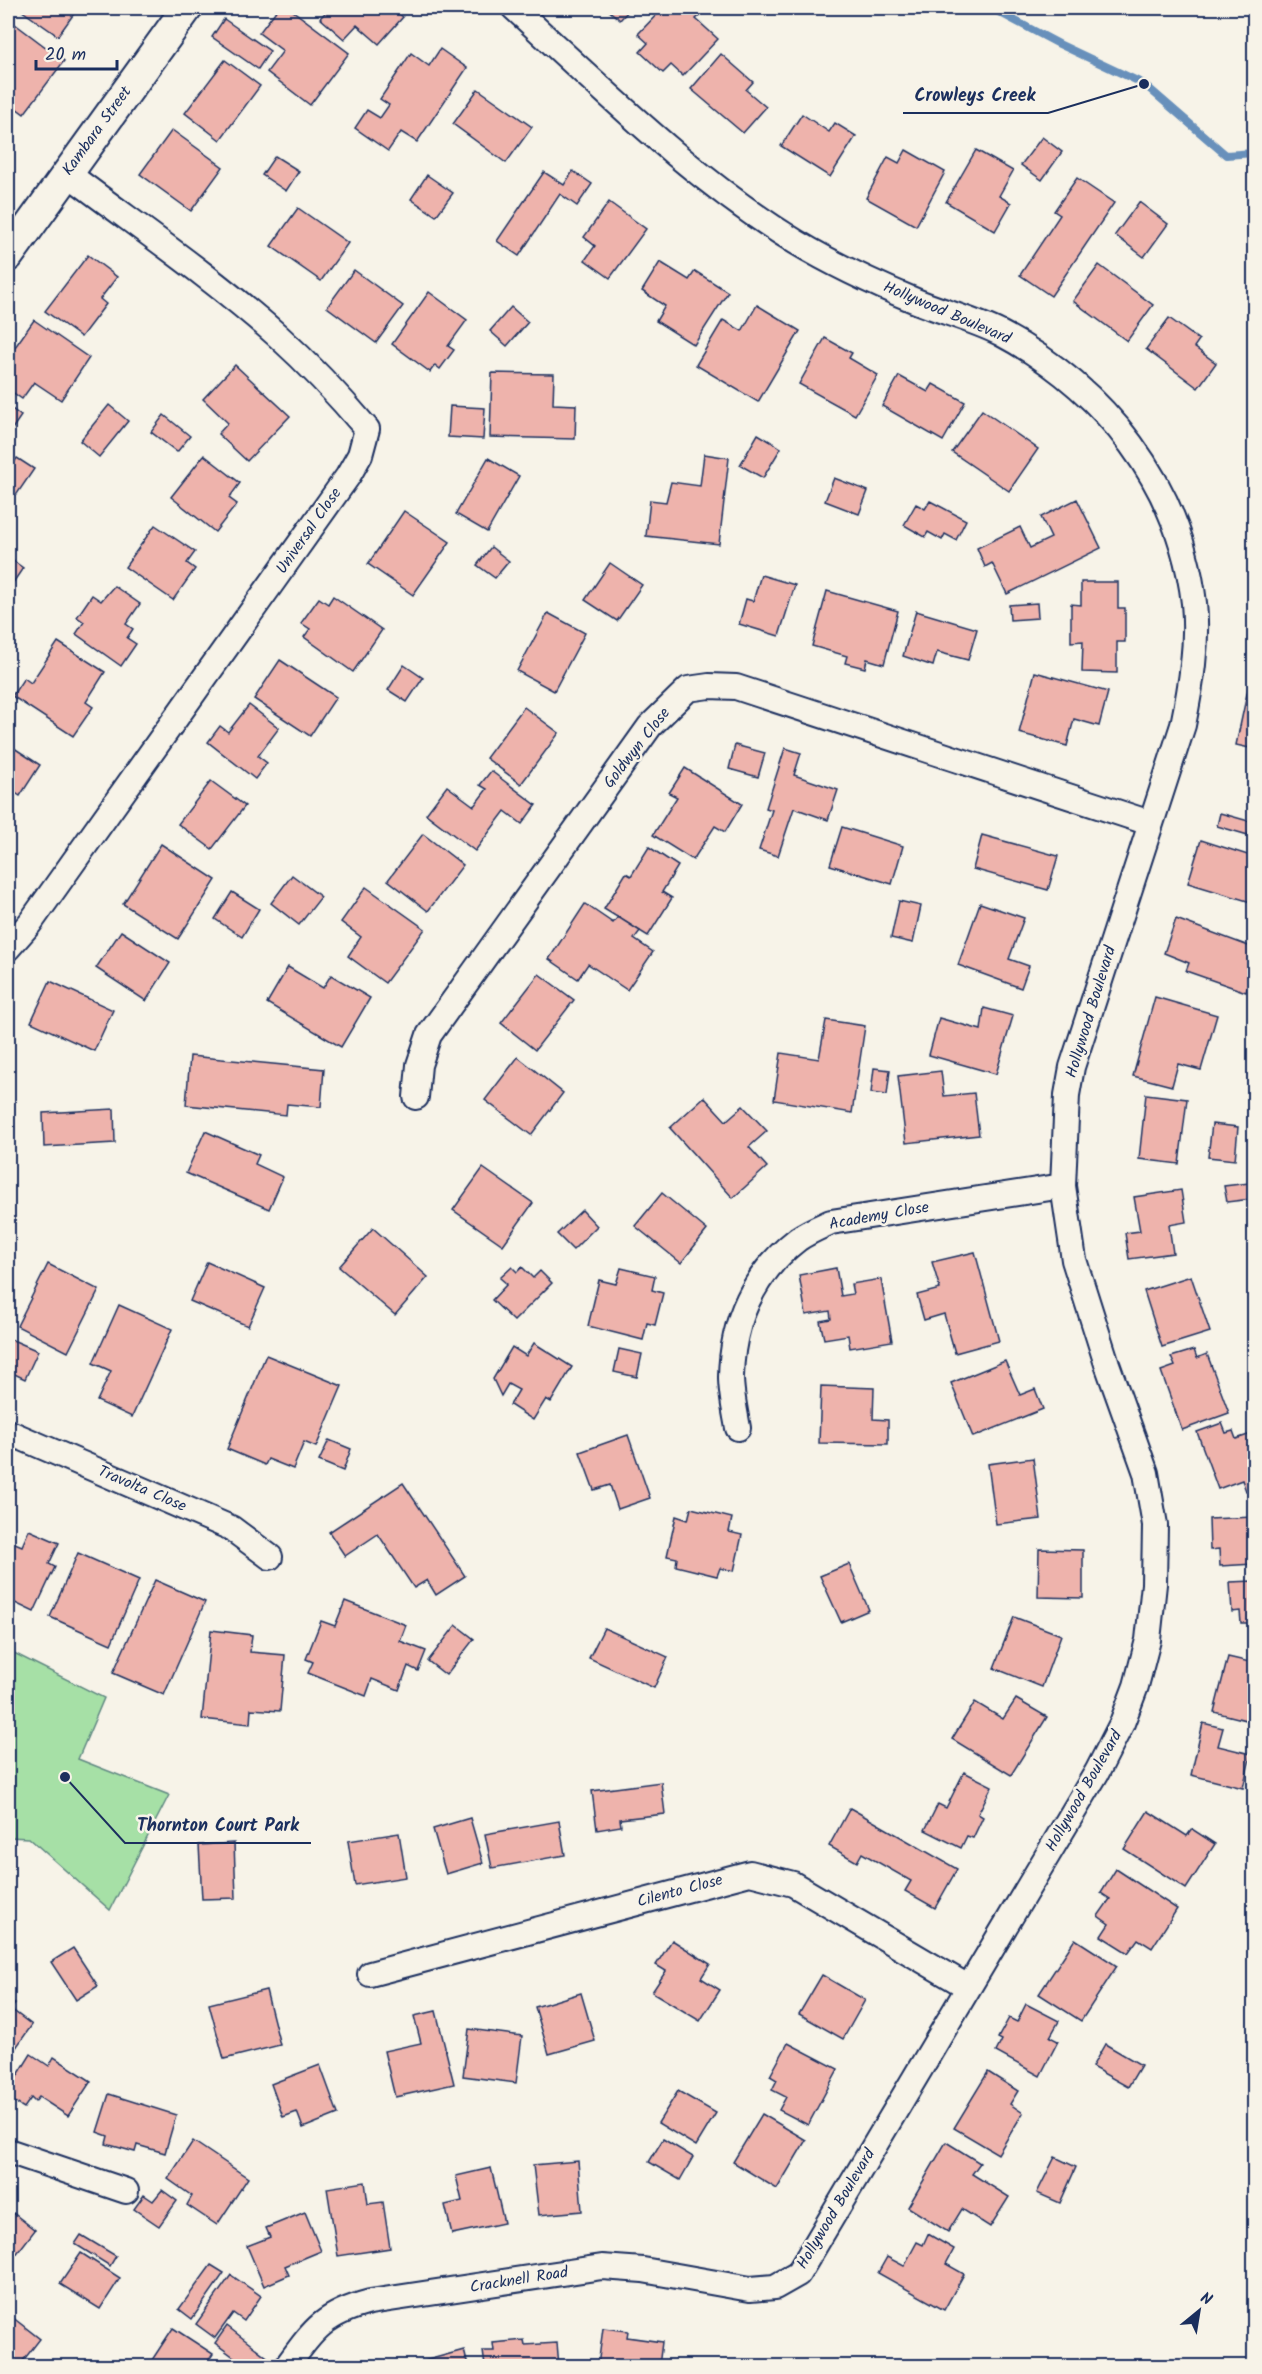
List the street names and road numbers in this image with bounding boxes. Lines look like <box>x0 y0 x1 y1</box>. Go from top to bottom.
street label: Kambara Street <box>56 80 139 181</box>
street label: Hollywood Boulevard <box>879 275 1016 352</box>
street label: Universal Close <box>270 483 348 579</box>
street label: Goldwyn Close <box>597 702 677 794</box>
street label: Hollywood Boulevard <box>1059 942 1123 1081</box>
street label: Academy Close <box>827 1195 931 1237</box>
street label: Travolta Close <box>94 1459 190 1519</box>
street label: Hollywood Boulevard <box>1039 1725 1130 1856</box>
street label: Cilento Close <box>634 1868 726 1914</box>
street label: Hollywood Boulevard <box>790 2143 882 2274</box>
street label: Cracknell Road <box>468 2260 571 2300</box>

